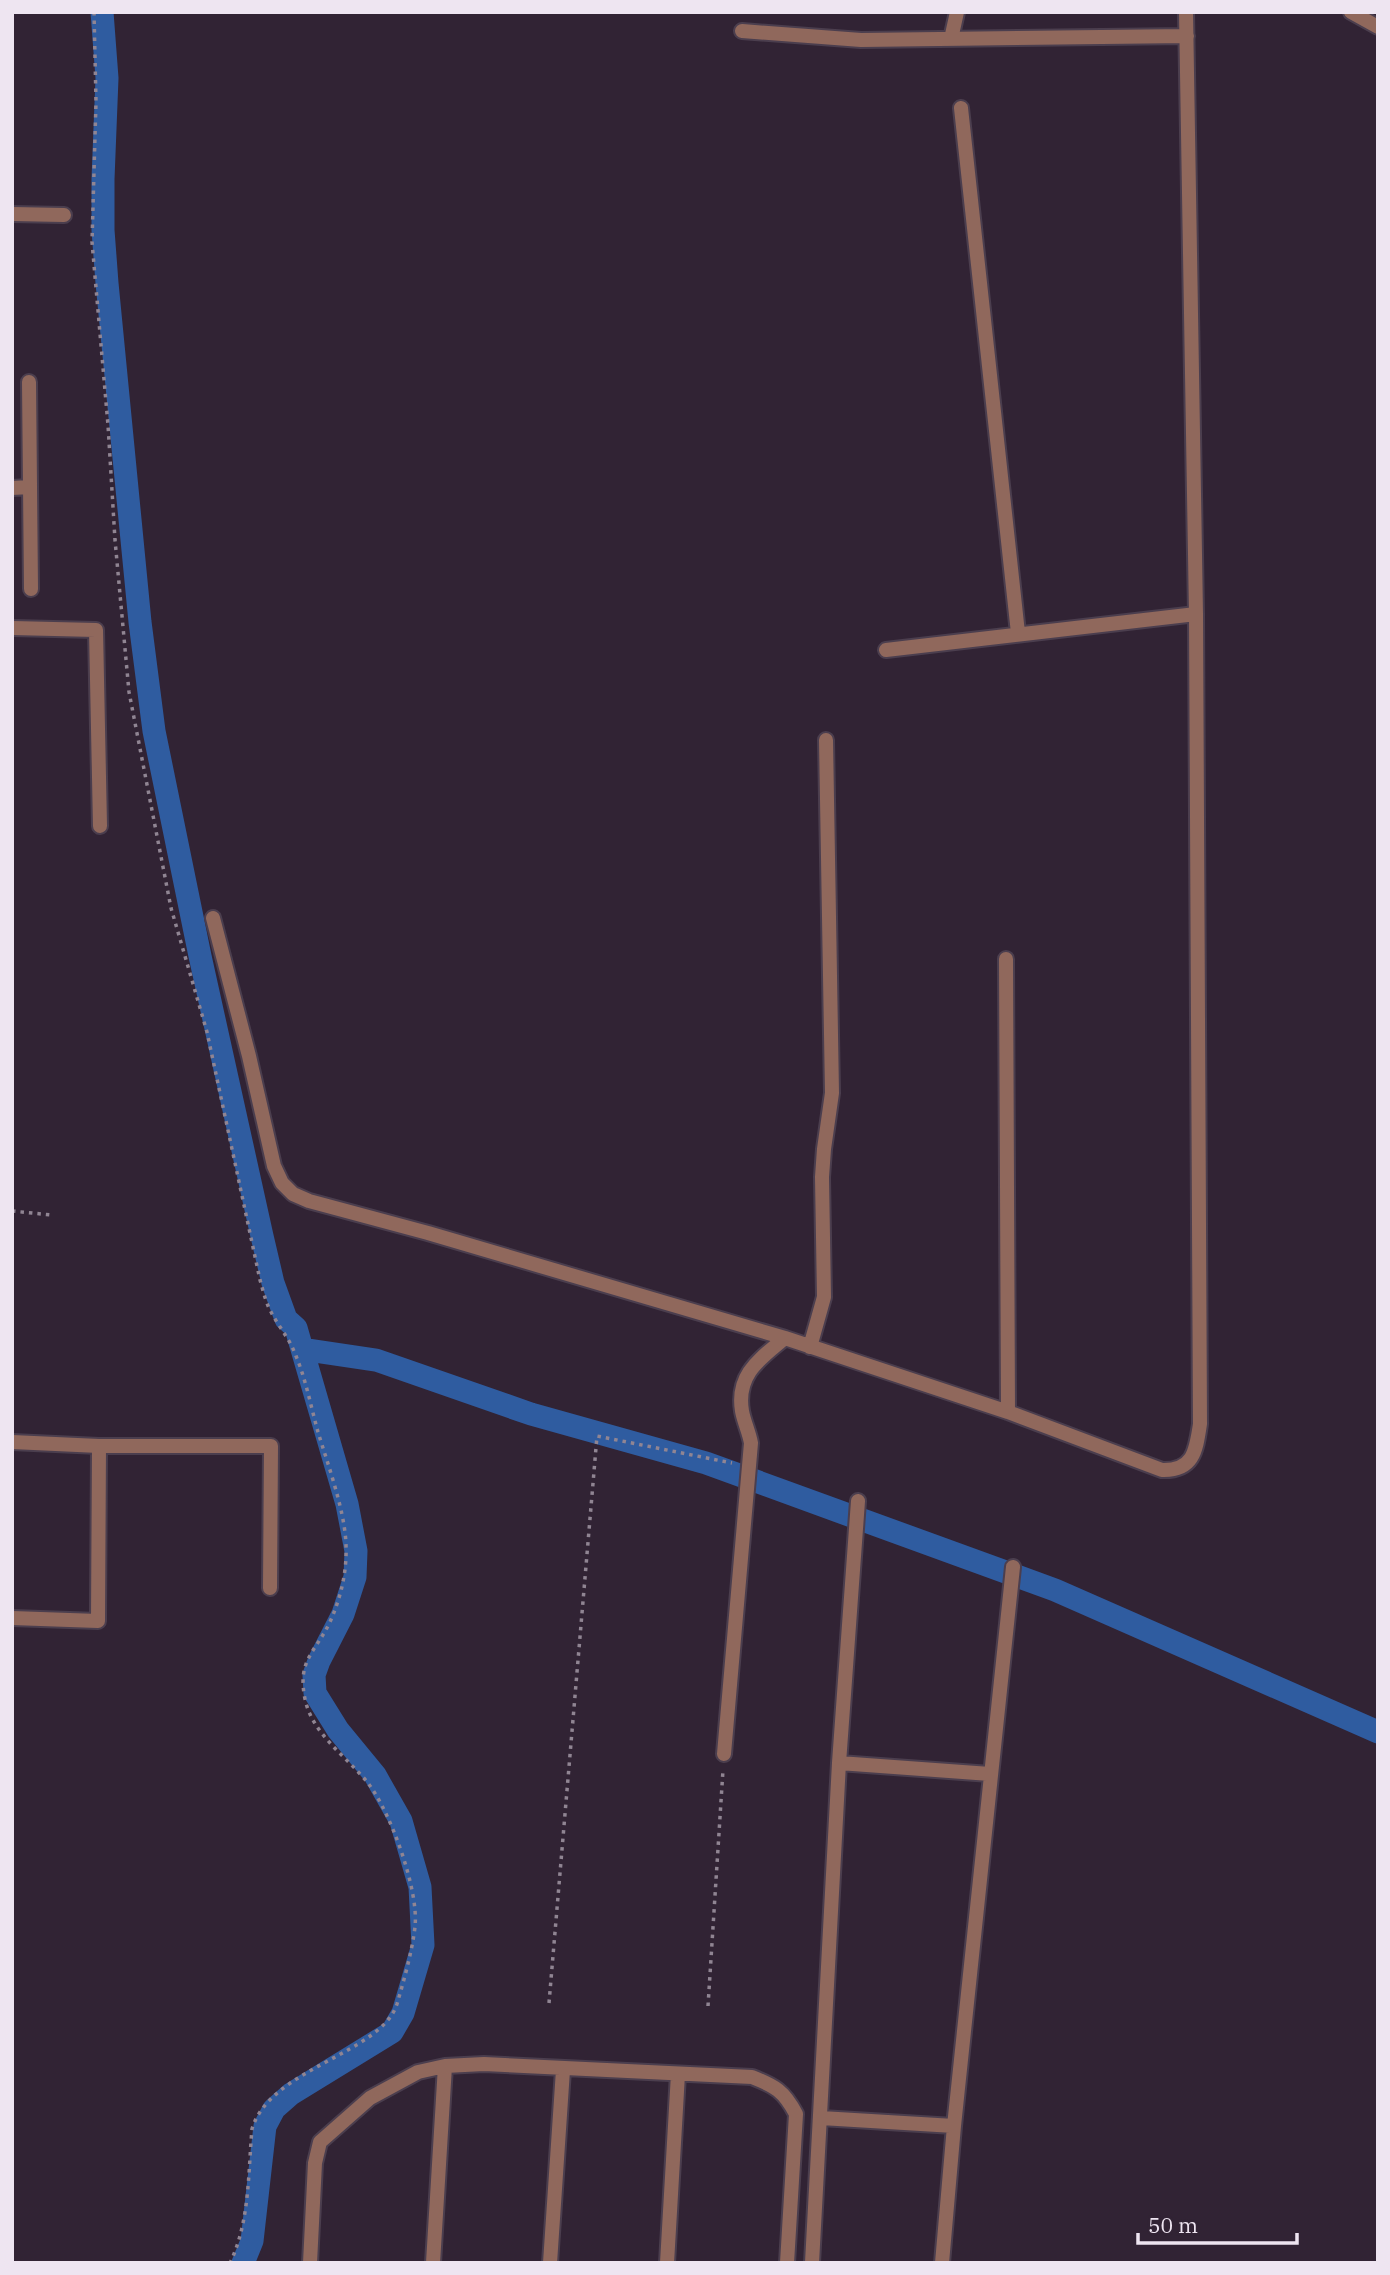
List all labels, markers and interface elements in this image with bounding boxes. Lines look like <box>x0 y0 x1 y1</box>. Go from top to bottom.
scale bar <box>1138 2202 1297 2246</box>
text: 50 m <box>1148 2211 1198 2239</box>

